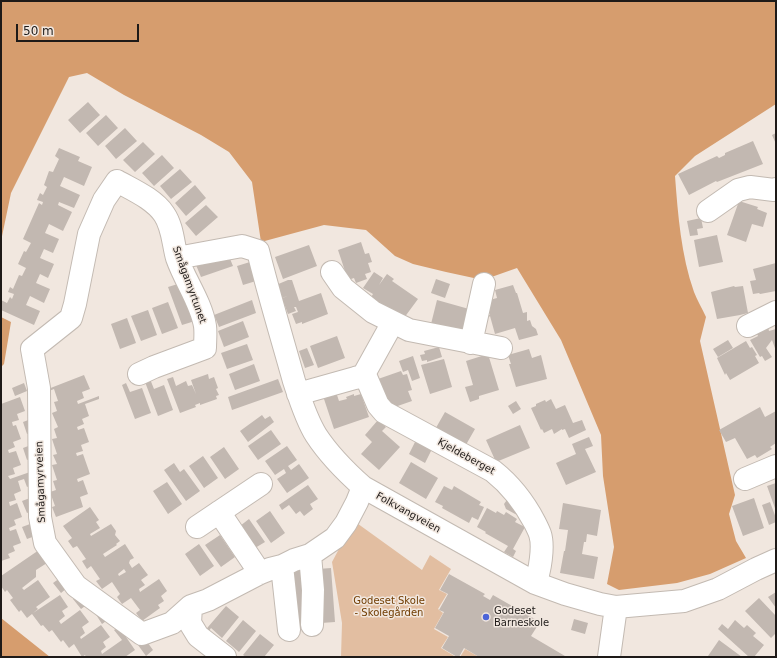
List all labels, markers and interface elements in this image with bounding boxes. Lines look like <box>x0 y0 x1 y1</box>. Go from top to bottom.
scale bar <box>18 16 141 42</box>
text: 50 m <box>23 24 54 38</box>
street label: Smågamyrtunet <box>169 245 209 325</box>
street label: Kjeldeberget <box>435 436 497 478</box>
street label: Smågamyrveien <box>34 441 48 523</box>
street label: Folkvangveien <box>374 490 442 536</box>
park label: Godeset Skole - Skolegården <box>353 595 425 618</box>
place label: Godeset Barneskole <box>494 605 549 628</box>
marker: Godeset Barneskole <box>481 612 491 622</box>

